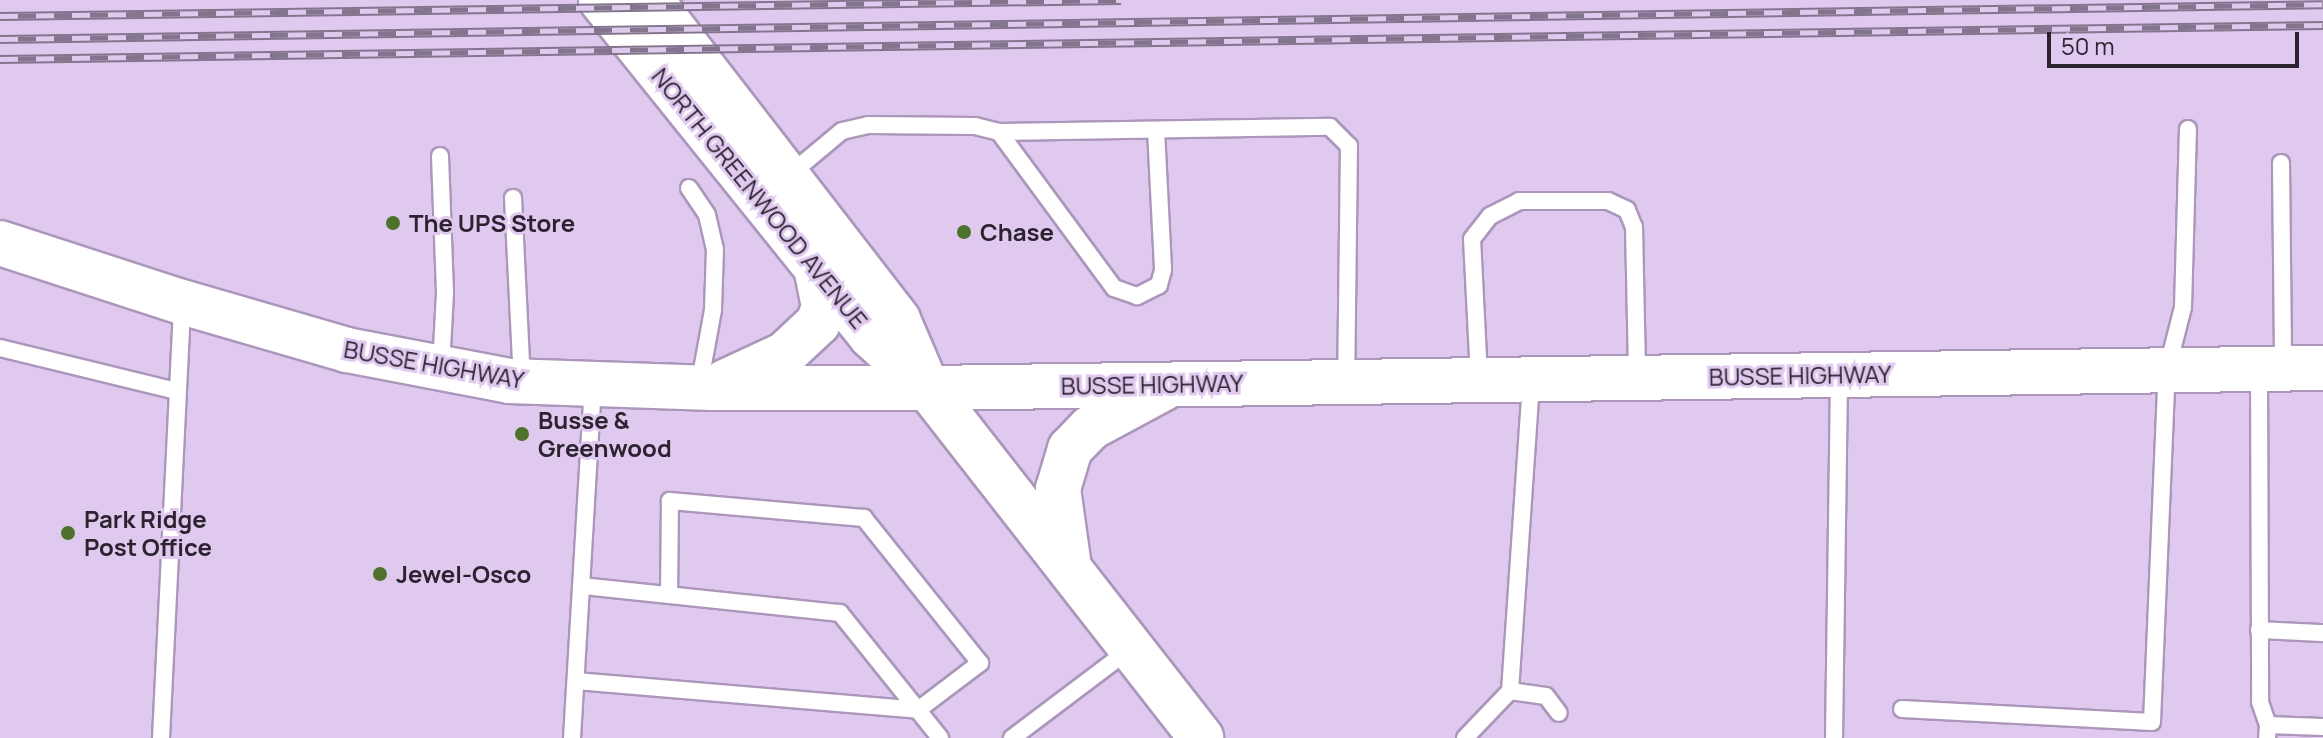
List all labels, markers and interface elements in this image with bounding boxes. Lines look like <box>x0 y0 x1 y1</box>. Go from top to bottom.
scale bar <box>2051 16 2303 66</box>
text: 50 m <box>2061 29 2115 62</box>
street label: NORTH GREENWOOD AVENUE <box>646 62 874 334</box>
place label: The UPS Store <box>409 209 575 237</box>
marker: The UPS Store <box>384 214 402 232</box>
place label: Chase <box>980 218 1054 246</box>
marker: Chase <box>955 223 973 241</box>
street label: BUSSE HIGHWAY <box>342 334 526 394</box>
street label: BUSSE HIGHWAY <box>1708 359 1892 391</box>
street label: BUSSE HIGHWAY <box>1060 368 1244 400</box>
place label: Busse & Greenwood <box>538 406 672 462</box>
marker: Busse & Greenwood <box>513 425 531 443</box>
place label: Park Ridge Post Office <box>84 505 212 561</box>
marker: Park Ridge Post Office <box>59 524 77 542</box>
place label: Jewel-Osco <box>396 560 531 588</box>
marker: Jewel-Osco <box>371 565 389 583</box>

